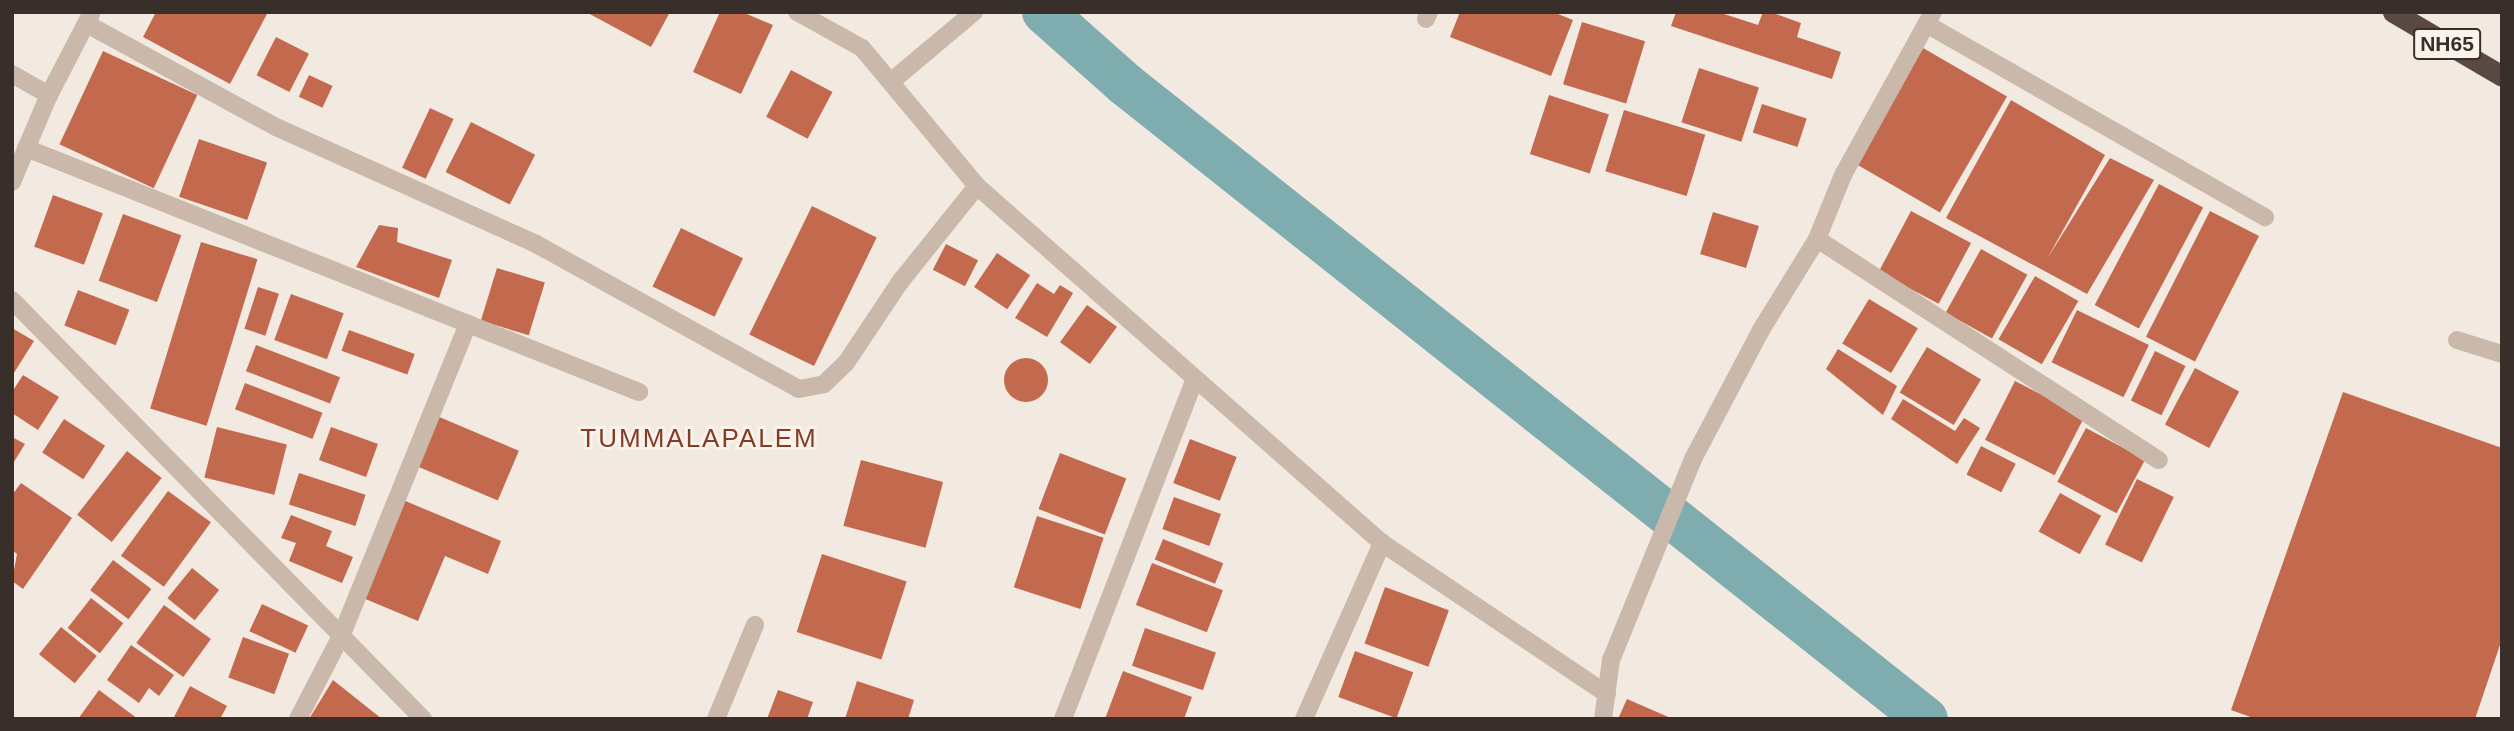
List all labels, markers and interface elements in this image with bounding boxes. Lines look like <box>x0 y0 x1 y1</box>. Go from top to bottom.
road number: NH65 <box>2412 26 2482 61</box>
district label: TUMMALAPALEM <box>582 423 816 455</box>

